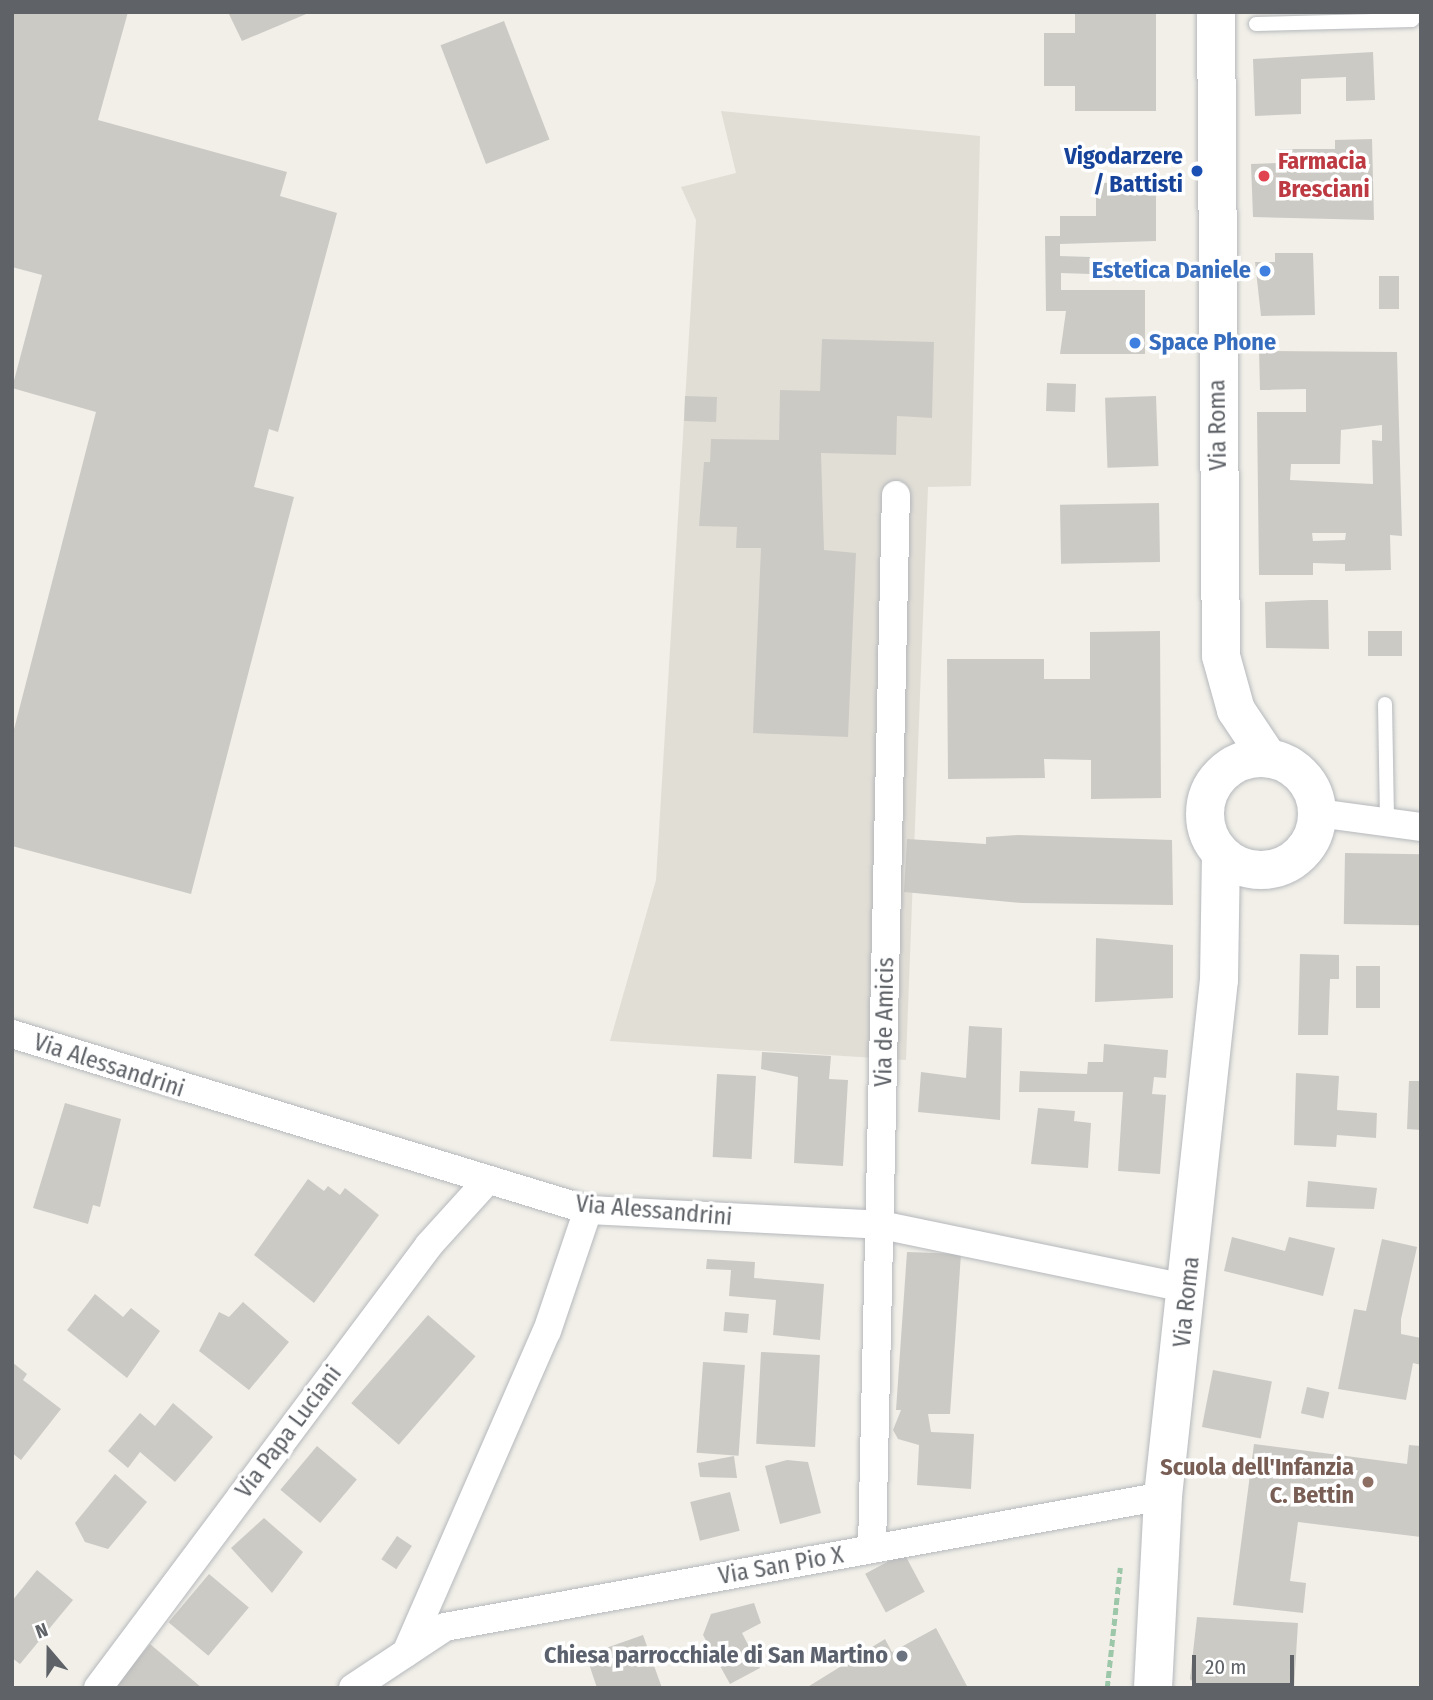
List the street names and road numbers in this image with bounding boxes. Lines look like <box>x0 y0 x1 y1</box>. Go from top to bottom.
street label: Via Roma <box>1203 379 1233 471</box>
street label: Via de Amicis <box>869 957 901 1087</box>
street label: Via Alessandrini <box>30 1028 188 1104</box>
street label: Via Alessandrini <box>575 1190 733 1232</box>
street label: Via Roma <box>1168 1255 1206 1349</box>
street label: Via Papa Luciani <box>230 1360 348 1504</box>
street label: Via San Pio X <box>716 1541 846 1591</box>

